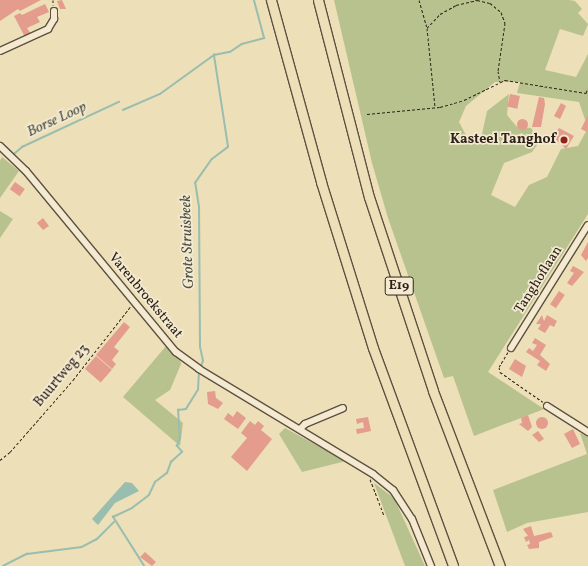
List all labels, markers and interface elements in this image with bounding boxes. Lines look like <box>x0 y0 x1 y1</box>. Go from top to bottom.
water label: Borse Loop <box>24 98 90 142</box>
place label: Kasteel Tanghof <box>450 132 556 148</box>
marker: Kasteel Tanghof <box>559 135 569 145</box>
water label: Grote Struisbeek <box>177 195 199 289</box>
street label: Tanghoflaan <box>512 243 566 317</box>
street label: Varenbroekstraat <box>104 250 186 342</box>
road number: E19 <box>384 275 414 297</box>
street label: Buurtweg 23 <box>31 341 93 411</box>

